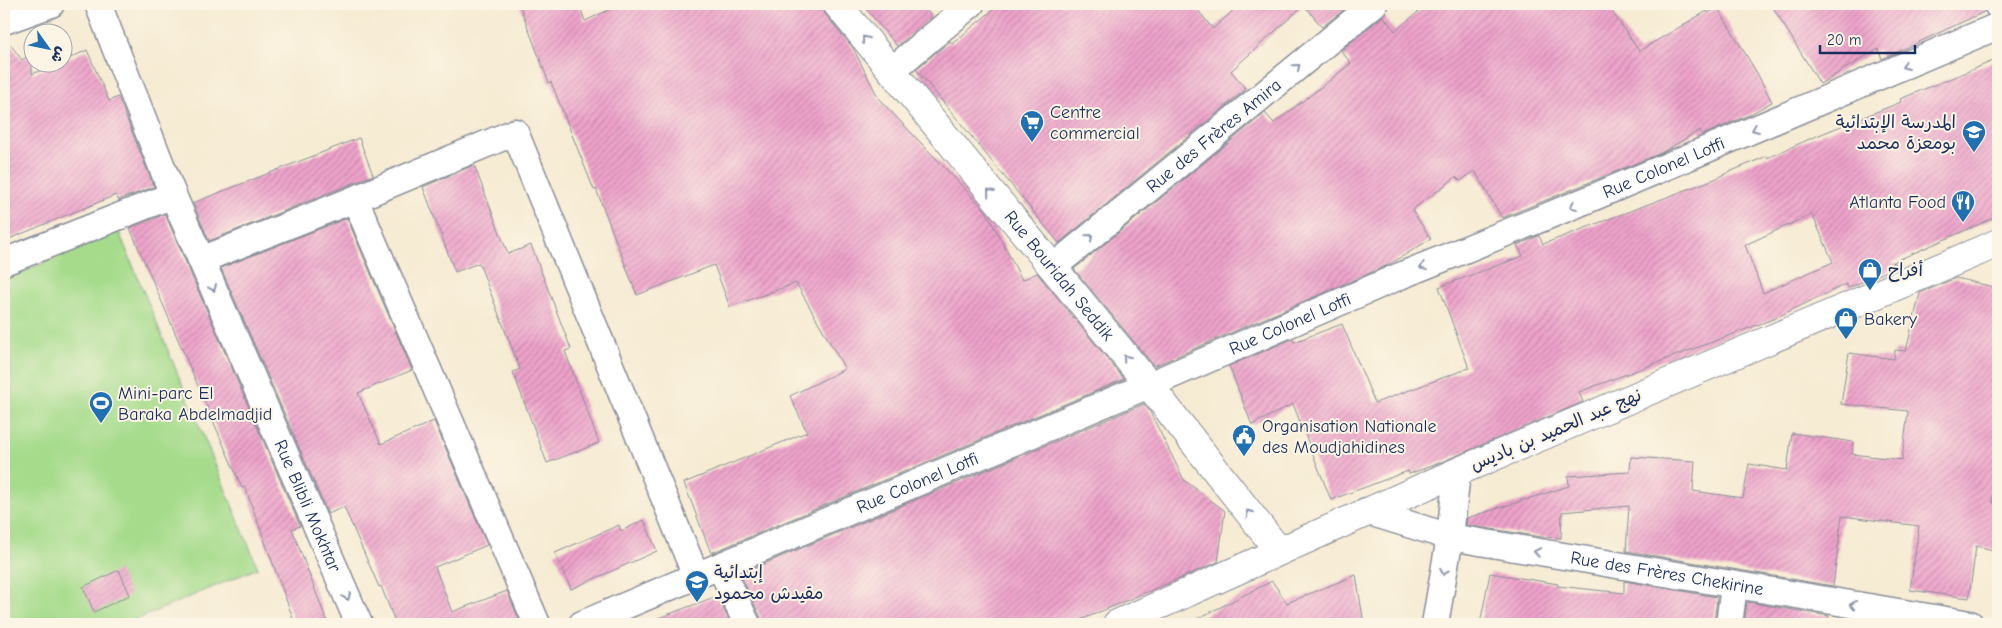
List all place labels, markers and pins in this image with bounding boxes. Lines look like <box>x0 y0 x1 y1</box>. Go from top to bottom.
place label: Centre commercial <box>1050 102 1140 144</box>
supermarket icon: Centre commercial <box>1019 109 1045 143</box>
place label: المدرسة الإبتدائية بومعزة محمد <box>1836 112 1956 154</box>
school or university icon: المدرسة الإبتدائية بومعزة محمد <box>1961 119 1987 153</box>
restaurant icon: Atlanta Food <box>1950 189 1976 223</box>
place label: Atlanta Food <box>1849 192 1946 213</box>
shop icon: أفراح <box>1857 257 1883 291</box>
place label: أفراح <box>1888 260 1923 282</box>
shop icon: Bakery <box>1833 306 1859 340</box>
place label: Bakery <box>1864 309 1918 330</box>
place label: Mini-parc El Baraka Abdelmadjid <box>118 383 272 425</box>
sports icon: Mini-parc El Baraka Abdelmadjid <box>88 390 114 424</box>
place label: Organisation Nationale des Moudjahidines <box>1262 416 1437 458</box>
public building icon: Organisation Nationale des Moudjahidines <box>1231 423 1257 457</box>
place label: إبتدائية مقيدش محمود <box>714 562 824 604</box>
school or university icon: إبتدائية مقيدش محمود <box>684 569 710 603</box>

